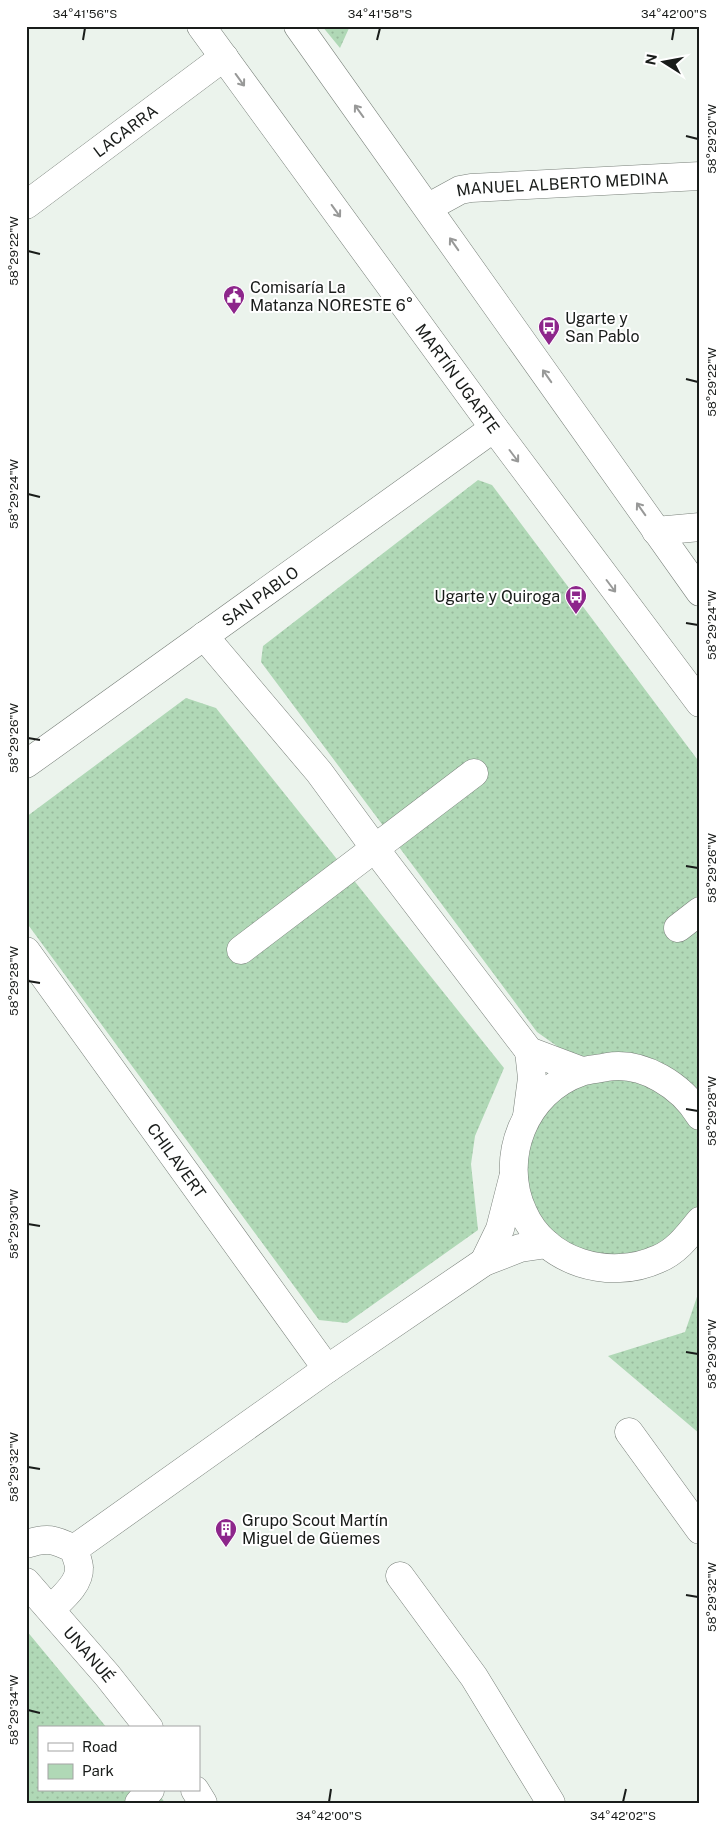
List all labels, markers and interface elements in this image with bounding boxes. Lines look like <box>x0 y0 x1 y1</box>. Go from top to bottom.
text: 34°41'56"S <box>53 7 117 21</box>
text: 34°41'58"S <box>348 7 412 21</box>
text: 34°42'00"S <box>641 7 707 21</box>
north arrow <box>638 38 688 88</box>
text: N <box>642 53 660 66</box>
one-way arrow <box>235 73 245 87</box>
street label: LACARRA <box>89 101 161 161</box>
text: 58°29'20"W <box>705 104 719 174</box>
one-way arrow <box>354 105 364 119</box>
street label: MANUEL ALBERTO MEDINA <box>455 168 669 200</box>
one-way arrow <box>331 204 341 218</box>
text: 58°29'22"W <box>7 216 21 286</box>
one-way arrow <box>449 237 459 251</box>
place label: Comisaría La Matanza NORESTE 6° <box>250 278 413 315</box>
public building icon: Comisaría La Matanza NORESTE 6° <box>222 284 246 315</box>
place label: Ugarte y San Pablo <box>565 309 640 346</box>
bus stop icon: Ugarte y San Pablo <box>537 315 561 346</box>
street label: MARTÍN UGARTE <box>412 320 504 437</box>
text: 58°29'22"W <box>705 347 719 417</box>
one-way arrow <box>542 370 552 384</box>
one-way arrow <box>509 449 519 463</box>
text: 58°29'24"W <box>7 459 21 529</box>
one-way arrow <box>636 502 646 516</box>
street label: SAN PABLO <box>218 562 302 630</box>
one-way arrow <box>606 579 617 592</box>
bus stop icon: Ugarte y Quiroga <box>564 584 588 615</box>
place label: Ugarte y Quiroga <box>434 587 560 606</box>
text: 58°29'24"W <box>705 590 719 660</box>
text: 58°29'26"W <box>7 703 21 773</box>
text: 58°29'26"W <box>705 833 719 903</box>
text: 58°29'28"W <box>7 945 21 1016</box>
text: 58°29'28"W <box>705 1075 719 1146</box>
street label: CHILAVERT <box>143 1119 210 1202</box>
text: 58°29'30"W <box>7 1188 21 1259</box>
text: 58°29'30"W <box>705 1318 719 1389</box>
text: 58°29'32"W <box>7 1432 21 1502</box>
place label: Grupo Scout Martín Miguel de Güemes <box>242 1511 388 1548</box>
building icon: Grupo Scout Martín Miguel de Güemes <box>214 1517 238 1548</box>
text: 58°29'32"W <box>705 1562 719 1632</box>
street label: UNANUÉ <box>60 1623 119 1686</box>
text: 58°29'34"W <box>7 1674 21 1745</box>
legend <box>38 1726 200 1792</box>
text: Road <box>82 1738 118 1755</box>
text: Park <box>82 1762 114 1779</box>
text: 34°42'00"S <box>296 1809 362 1823</box>
text: 34°42'02"S <box>590 1809 656 1823</box>

